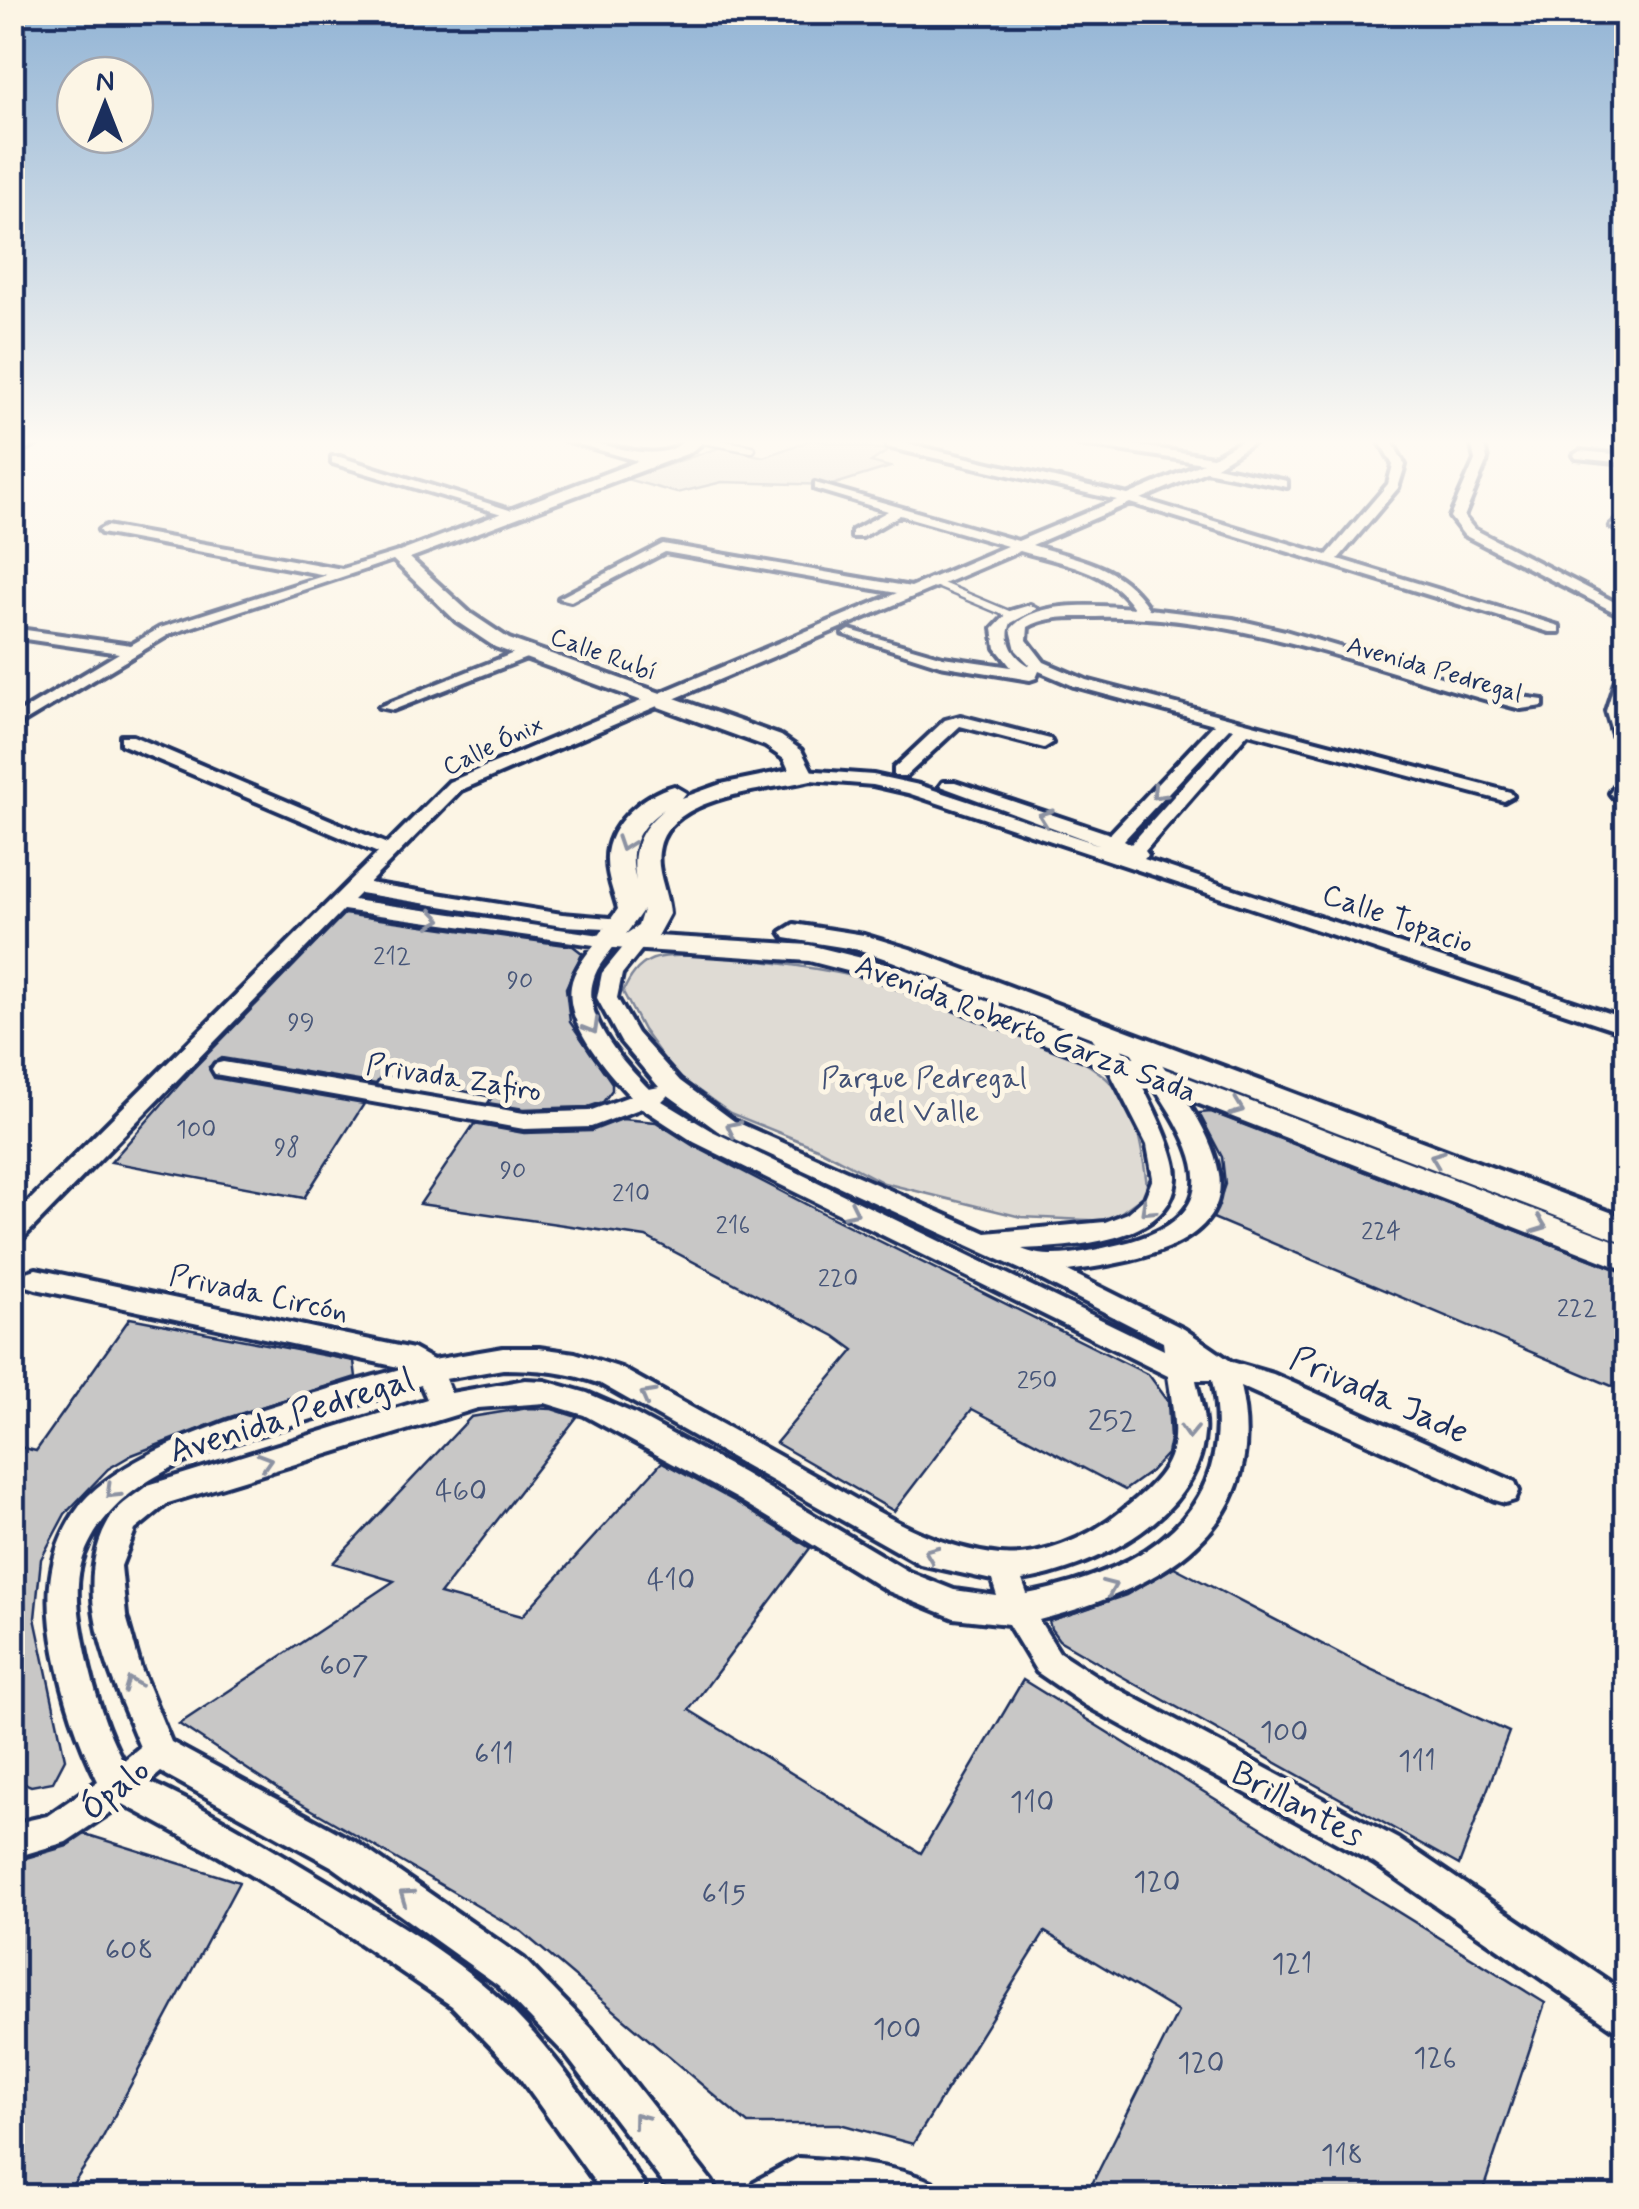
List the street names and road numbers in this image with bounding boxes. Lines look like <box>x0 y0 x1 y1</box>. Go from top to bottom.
street label: Calle Rubí <box>545 621 661 690</box>
street label: Avenida Pedregal <box>1343 630 1526 711</box>
street label: Calle Ónix <box>438 708 549 785</box>
street label: Calle Topacio <box>1317 875 1478 963</box>
street label: Avenida Roberto Garza Sada <box>849 946 1202 1113</box>
street label: Privada Zafiro <box>363 1045 544 1112</box>
street label: Privada Circón <box>166 1256 352 1332</box>
street label: Privada Jade <box>1283 1336 1476 1456</box>
street label: Avenida Pedregal <box>164 1357 420 1475</box>
street label: Ópalo <box>71 1748 160 1831</box>
street label: Brillantes <box>1223 1751 1372 1859</box>

